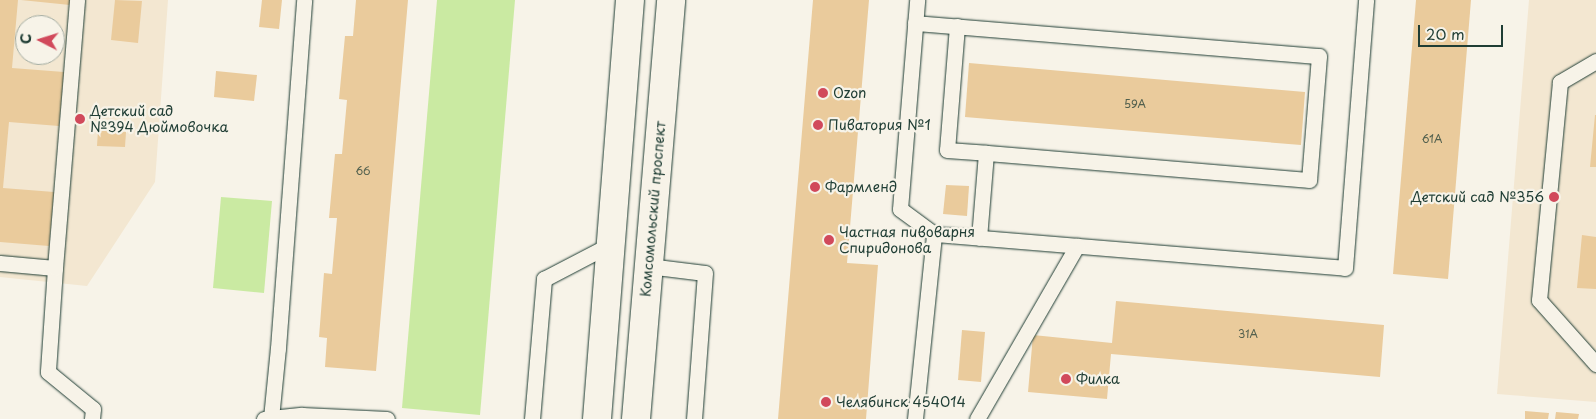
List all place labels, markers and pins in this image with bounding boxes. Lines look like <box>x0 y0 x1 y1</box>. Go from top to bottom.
place label: Ozon <box>833 85 866 101</box>
marker: Ozon <box>817 87 829 99</box>
place label: Детский сад №394 Дюймовочка <box>90 103 229 136</box>
marker: Детский сад №394 Дюймовочка <box>74 113 86 125</box>
place label: Пиватория №1 <box>828 117 930 133</box>
marker: Пиватория №1 <box>812 119 824 131</box>
place label: Фармленд <box>825 179 897 195</box>
marker: Фармленд <box>809 181 821 193</box>
place label: Детский сад №356 <box>1410 189 1544 205</box>
marker: Детский сад №356 <box>1548 191 1560 203</box>
place label: Частная пивоварня Спиридонова <box>839 224 975 256</box>
marker: Частная пивоварня Спиридонова <box>823 234 835 246</box>
place label: Филка <box>1076 371 1120 387</box>
marker: Филка <box>1060 373 1072 385</box>
place label: Челябинск 454014 <box>836 394 966 410</box>
marker: Челябинск 454014 <box>820 396 832 408</box>

